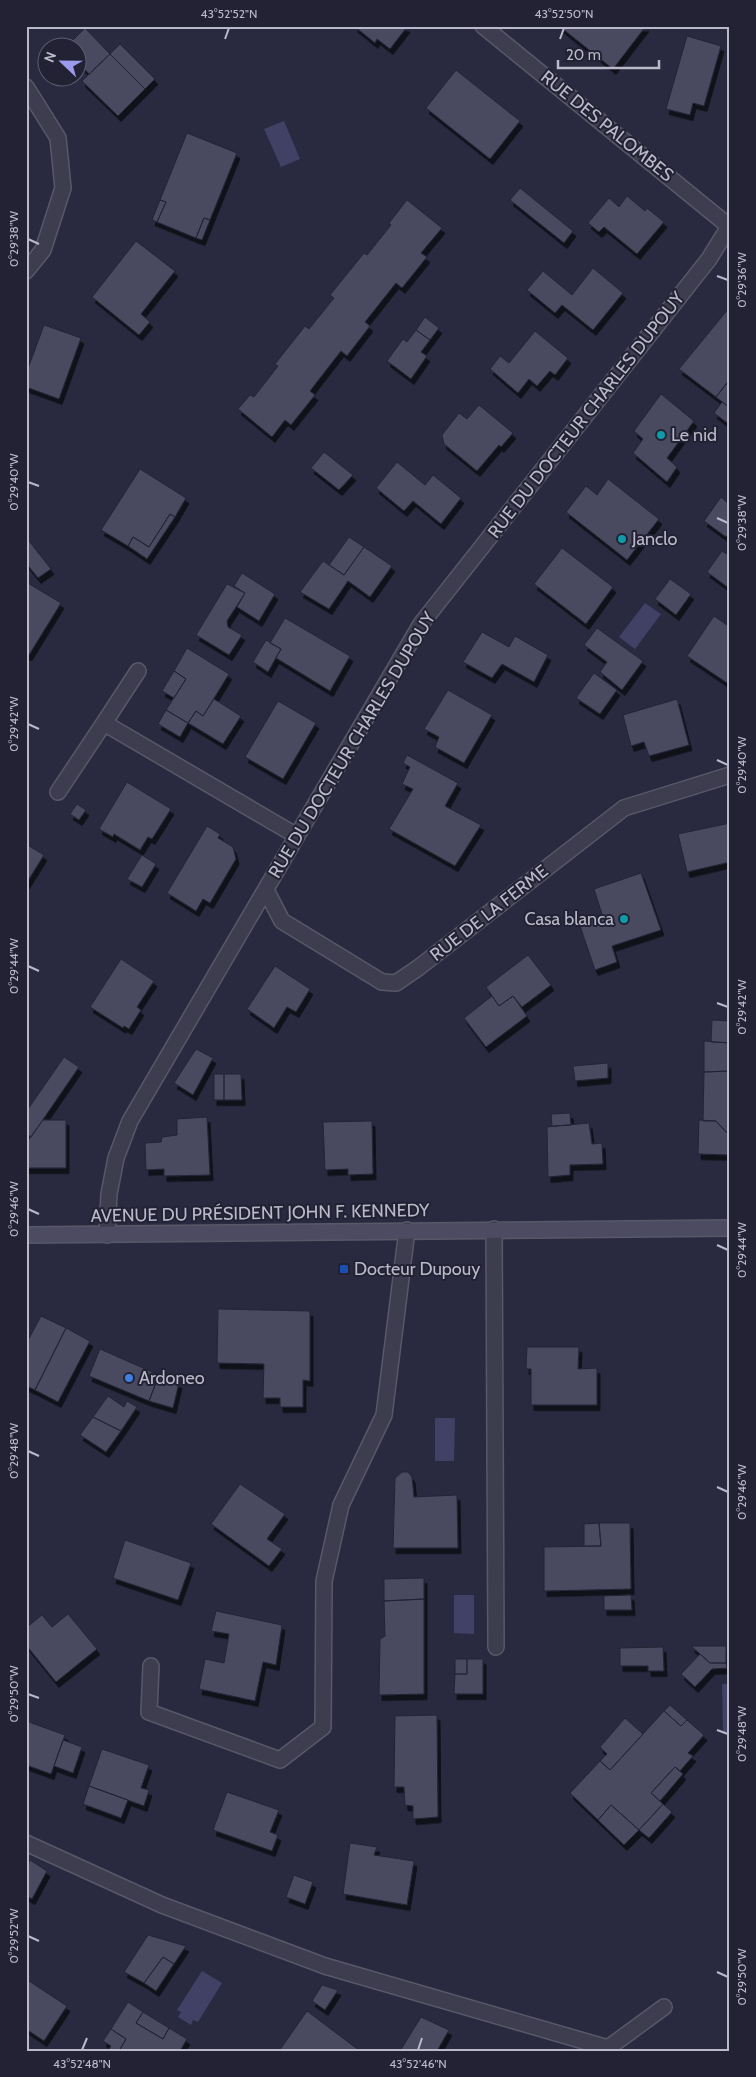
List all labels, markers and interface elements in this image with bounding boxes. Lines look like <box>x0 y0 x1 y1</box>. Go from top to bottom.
text: 43°52'52"N <box>201 6 257 21</box>
text: 43°52'50"N <box>535 6 593 21</box>
north arrow <box>38 38 88 88</box>
scale bar <box>558 38 660 70</box>
text: 20 m <box>566 46 601 64</box>
text: N <box>40 49 60 65</box>
street label: RUE DES PALOMBES <box>536 66 678 186</box>
text: 0°29'38"W <box>6 210 21 267</box>
text: 0°29'36"W <box>734 252 749 308</box>
street label: RUE DU DOCTEUR CHARLES DUPOUY <box>483 287 689 543</box>
place label: Le nid <box>671 424 717 446</box>
marker: Le nid <box>655 429 667 441</box>
text: 0°29'40"W <box>6 453 21 511</box>
text: 0°29'38"W <box>734 494 749 551</box>
place label: Janclo <box>631 528 677 550</box>
marker: Janclo <box>616 533 628 545</box>
street label: RUE DU DOCTEUR CHARLES DUPOUY <box>264 607 441 882</box>
text: 0°29'42"W <box>6 696 21 752</box>
text: 0°29'40"W <box>734 736 749 794</box>
street label: RUE DE LA FERME <box>426 860 552 966</box>
place label: Casa blanca <box>524 908 614 930</box>
marker: Casa blanca <box>618 913 630 925</box>
text: 0°29'44"W <box>6 937 21 994</box>
text: 0°29'42"W <box>734 979 749 1035</box>
text: 0°29'46"W <box>6 1180 21 1237</box>
street label: AVENUE DU PRÉSIDENT JOHN F. KENNEDY <box>90 1199 430 1227</box>
text: 0°29'44"W <box>734 1221 749 1278</box>
place label: Docteur Dupouy <box>354 1258 480 1280</box>
marker: Docteur Dupouy <box>338 1263 350 1275</box>
place label: Ardoneo <box>139 1367 205 1389</box>
marker: Ardoneo <box>123 1372 135 1384</box>
text: 0°29'48"W <box>6 1422 21 1479</box>
text: 0°29'46"W <box>734 1463 749 1520</box>
text: 0°29'50"W <box>6 1665 21 1723</box>
text: 0°29'48"W <box>734 1705 749 1762</box>
text: 0°29'52"W <box>6 1908 21 1964</box>
text: 0°29'50"W <box>734 1948 749 2006</box>
text: 43°52'48"N <box>53 2056 111 2071</box>
text: 43°52'46"N <box>389 2056 447 2071</box>

